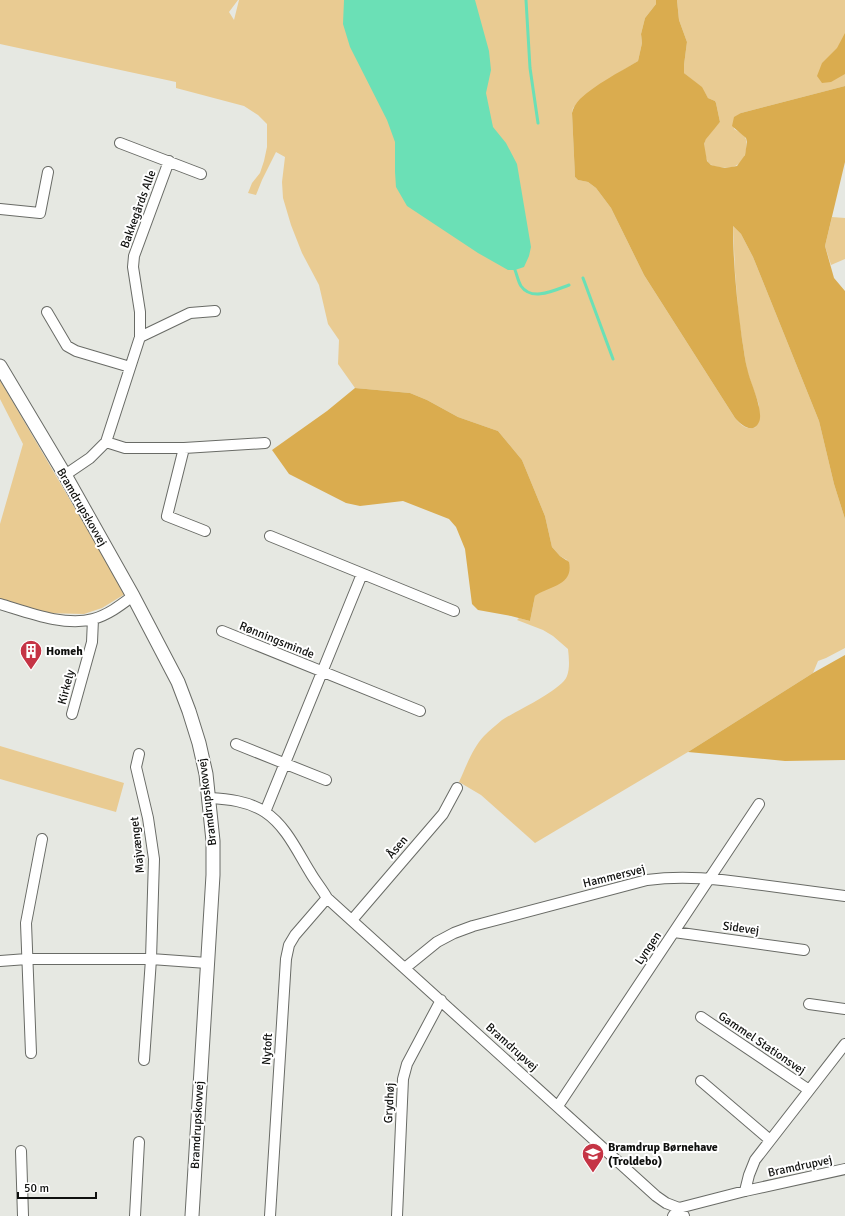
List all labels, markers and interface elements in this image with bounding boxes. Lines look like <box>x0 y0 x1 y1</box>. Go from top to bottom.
street label: Bakkegårds Alle <box>117 168 160 250</box>
street label: Bramdrupskovvej <box>53 465 110 549</box>
street label: Rønningsminde <box>237 619 317 662</box>
building icon: Homeh <box>18 638 44 671</box>
place label: Homeh <box>46 644 83 659</box>
street label: Kirkely <box>55 668 78 706</box>
street label: Bramdrupskovvej <box>195 757 220 847</box>
street label: Majvænget <box>127 816 148 874</box>
street label: Åsen <box>384 833 411 862</box>
street label: Hammersvej <box>581 862 647 891</box>
street label: Sidevej <box>722 919 760 938</box>
street label: Lyngen <box>632 929 665 968</box>
street label: Gammel Stationsvej <box>715 1009 808 1078</box>
street label: Bramdrupvej <box>482 1020 541 1075</box>
street label: Nytoft <box>259 1032 276 1066</box>
street label: Bramdrupskovvej <box>188 1081 207 1169</box>
street label: Grydhøj <box>381 1082 398 1124</box>
place label: Bramdrup Børnehave (Troldebo) <box>608 1140 718 1169</box>
school or university icon: Bramdrup Børnehave (Troldebo) <box>580 1141 606 1174</box>
street label: Bramdrupvej <box>767 1152 834 1181</box>
scale bar <box>18 1174 96 1200</box>
text: 50 m <box>24 1181 49 1196</box>

